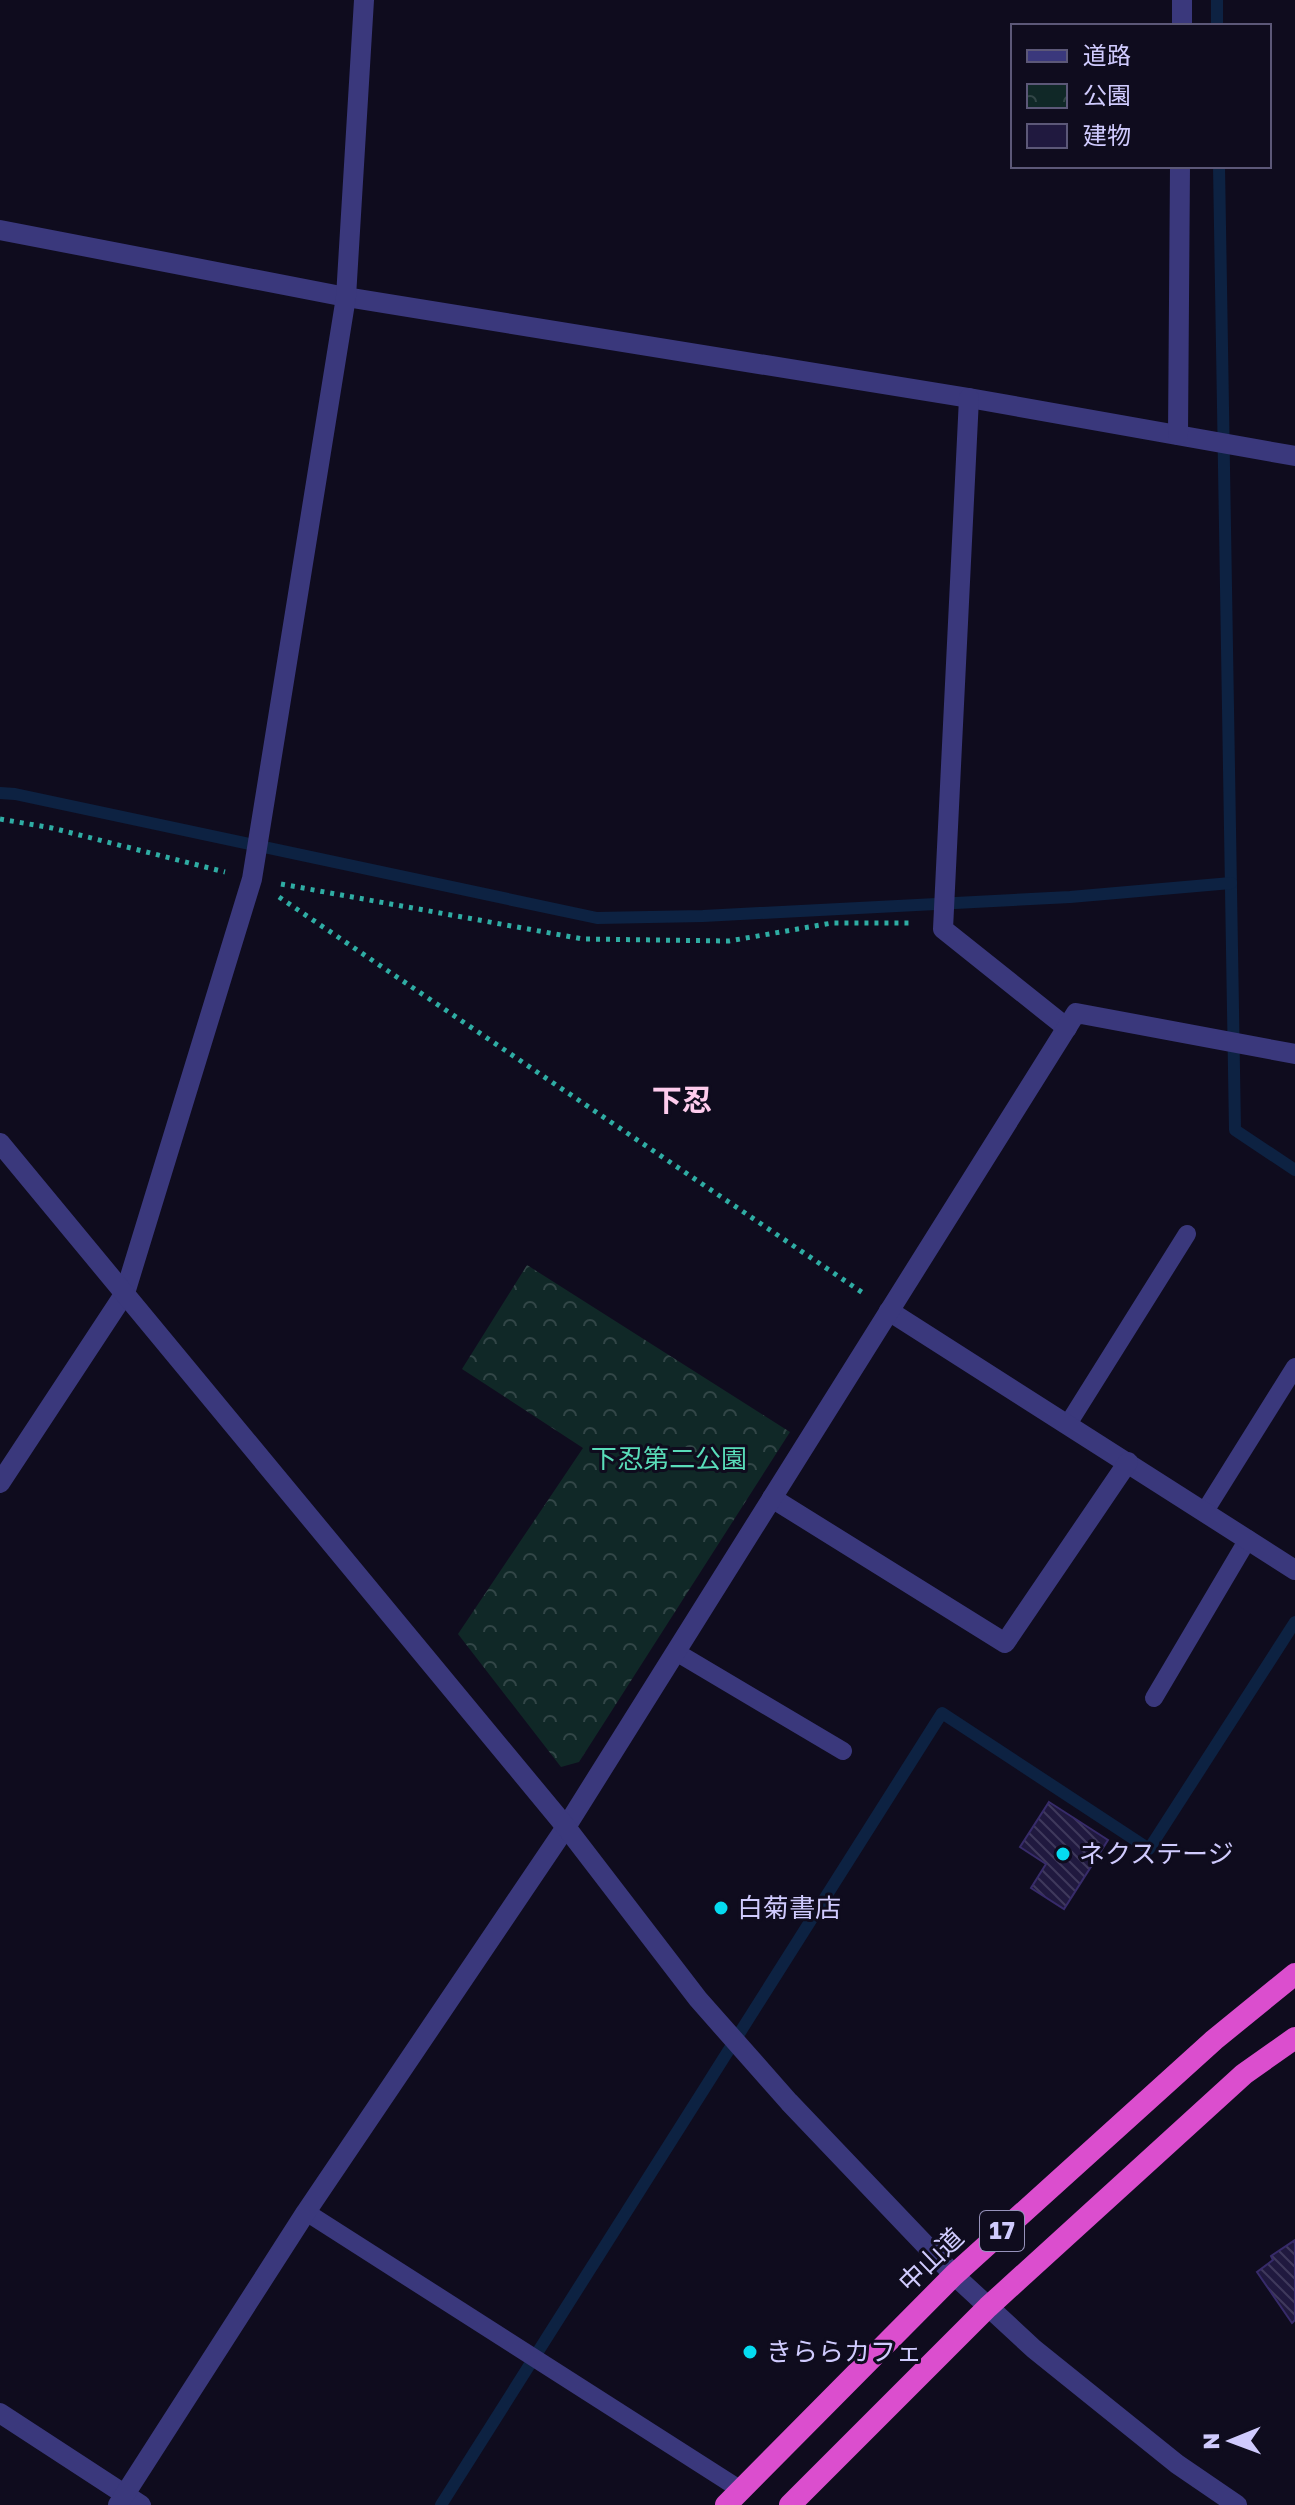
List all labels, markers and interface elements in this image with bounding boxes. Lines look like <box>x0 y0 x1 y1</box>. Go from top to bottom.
legend <box>1011 24 1271 168</box>
text: 道路 <box>1083 40 1131 69</box>
text: 公園 <box>1083 80 1131 109</box>
text: 建物 <box>1083 120 1131 149</box>
district label: 下忍 <box>652 1082 712 1118</box>
park label: 下忍第二公園 <box>591 1443 747 1474</box>
place label: ネクステージ <box>1079 1838 1234 1869</box>
marker: ネクステージ <box>1054 1845 1072 1863</box>
place label: 白菊書店 <box>737 1892 841 1923</box>
marker: 白菊書店 <box>712 1899 730 1917</box>
road number: 17 <box>980 2211 1024 2251</box>
street label: 中山道 <box>892 2221 969 2298</box>
place label: きららカフェ <box>766 2336 922 2367</box>
marker: きららカフェ <box>741 2343 759 2361</box>
north arrow <box>1191 2401 1271 2481</box>
text: N <box>1197 2433 1224 2450</box>

